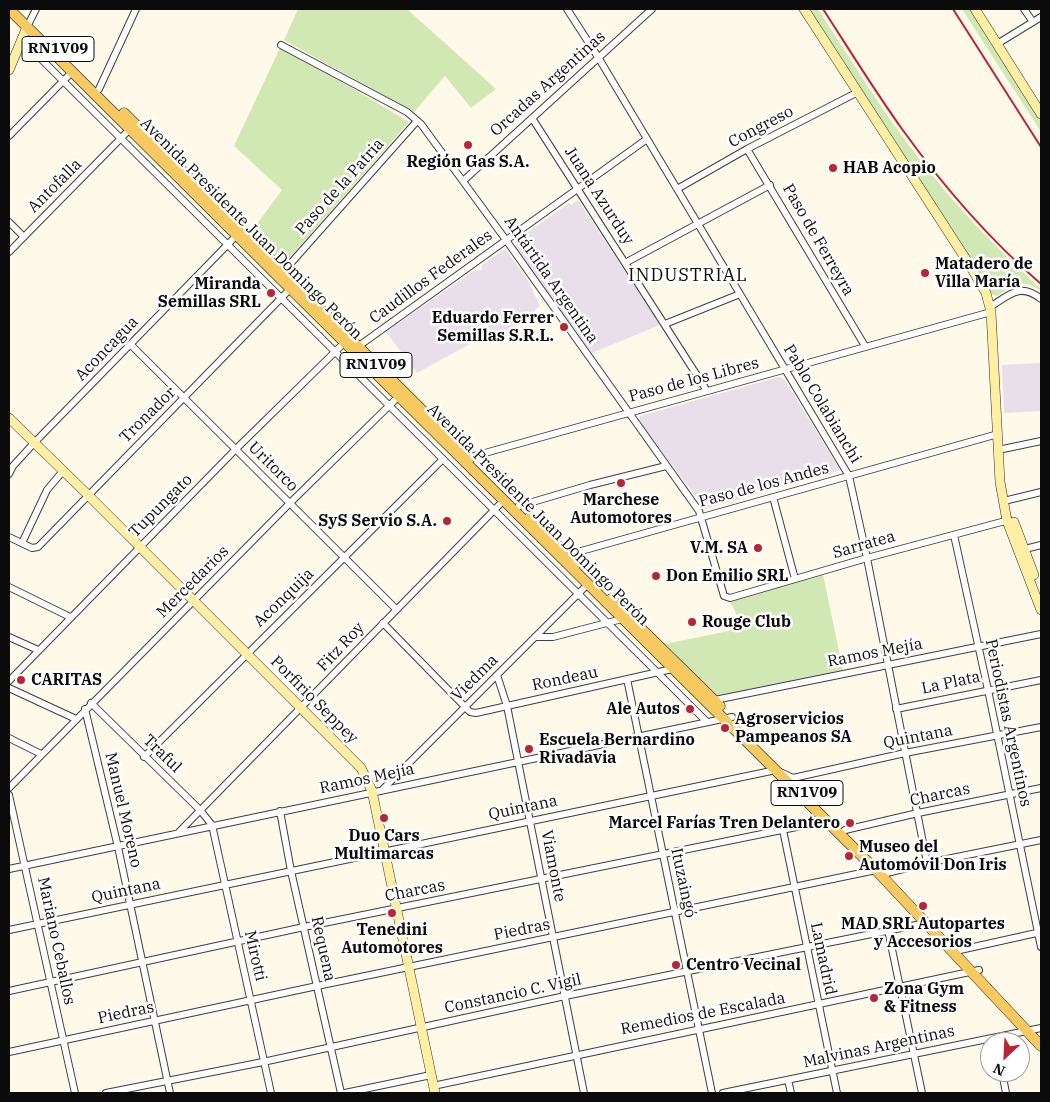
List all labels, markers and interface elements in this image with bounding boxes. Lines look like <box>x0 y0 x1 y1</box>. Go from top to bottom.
street label: Orcadas Argentinas <box>486 27 610 141</box>
road number: RN1V09 <box>22 36 94 62</box>
street label: Congreso <box>725 102 797 152</box>
street label: Avenida Presidente Juan Domingo Perón <box>136 114 366 344</box>
street label: Paso de la Patria <box>292 135 388 239</box>
marker: Región Gas S.A. <box>462 139 474 151</box>
street label: Juana Azurduy <box>560 143 638 249</box>
place label: Región Gas S.A. <box>407 152 529 172</box>
street label: Antofalla <box>24 155 86 217</box>
place label: HAB Acopio <box>843 158 936 178</box>
marker: HAB Acopio <box>827 162 839 174</box>
street label: Paso de Ferreyra <box>778 181 858 299</box>
street label: Antártida Argentina <box>500 213 602 347</box>
street label: Caudillos Federales <box>366 226 496 328</box>
place label: Matadero de Villa María <box>935 254 1033 292</box>
district label: INDUSTRIAL <box>627 265 749 287</box>
marker: Matadero de Villa María <box>919 267 931 279</box>
place label: Miranda Semillas SRL <box>158 274 261 312</box>
marker: Miranda Semillas SRL <box>265 287 277 299</box>
place label: Eduardo Ferrer Semillas S.R.L. <box>432 308 554 346</box>
street label: Aconcagua <box>71 313 143 385</box>
marker: Eduardo Ferrer Semillas S.R.L. <box>558 321 570 333</box>
street label: Pablo Colabianchi <box>779 341 865 467</box>
road number: RN1V09 <box>340 352 412 378</box>
street label: Paso de los Libres <box>627 353 761 407</box>
street label: Tronador <box>116 383 180 447</box>
street label: Avenida Presidente Juan Domingo Perón <box>423 400 653 630</box>
street label: Uritorco <box>244 438 302 496</box>
street label: Paso de los Andes <box>697 458 831 512</box>
street label: Tupungato <box>125 470 197 542</box>
marker: Marchese Automotores <box>615 477 627 489</box>
place label: Marchese Automotores <box>570 490 672 528</box>
place label: SyS Servio S.A. <box>318 511 437 531</box>
marker: SyS Servio S.A. <box>441 515 453 527</box>
street label: Sarratea <box>831 527 897 563</box>
place label: V.M. SA <box>690 538 748 558</box>
street label: Mercedarios <box>153 542 233 622</box>
marker: V.M. SA <box>752 542 764 554</box>
street label: Aconquija <box>250 565 318 631</box>
place label: Don Emilio SRL <box>666 566 788 586</box>
marker: Don Emilio SRL <box>650 570 662 582</box>
place label: Rouge Club <box>702 612 791 632</box>
marker: Rouge Club <box>686 616 698 628</box>
street label: Fitz Roy <box>313 618 369 676</box>
street label: Ramos Mejía <box>826 634 924 672</box>
street label: Periodistas Argentinos <box>981 637 1035 809</box>
street label: Viedma <box>448 651 502 705</box>
street label: Porfirio Seppey <box>266 652 362 748</box>
street label: Rondeau <box>530 663 600 695</box>
street label: La Plata <box>920 667 982 699</box>
place label: CARITAS <box>31 670 102 690</box>
marker: CARITAS <box>15 674 27 686</box>
place label: Ale Autos <box>606 699 680 719</box>
marker: Ale Autos <box>684 703 696 715</box>
place label: Agroservicios Pampeanos SA <box>735 709 852 747</box>
street label: Quintana <box>882 721 954 753</box>
marker: Agroservicios Pampeanos SA <box>719 722 731 734</box>
place label: Escuela Bernardino Rivadavia <box>539 730 695 768</box>
street label: Traful <box>139 731 185 777</box>
marker: Escuela Bernardino Rivadavia <box>523 743 535 755</box>
street label: Manuel Moreno <box>100 750 146 870</box>
street label: Ramos Mejía <box>318 760 416 798</box>
street label: Charcas <box>908 779 972 811</box>
road number: RN1V09 <box>771 780 843 806</box>
street label: Quintana <box>487 791 559 825</box>
marker: Duo Cars Multimarcas <box>378 812 390 824</box>
place label: Marcel Farías Tren Delantero <box>608 813 840 833</box>
marker: Marcel Farías Tren Delantero <box>844 817 856 829</box>
place label: Duo Cars Multimarcas <box>334 826 434 864</box>
street label: Viamonte <box>537 828 569 904</box>
place label: Museo del Automóvil Don Iris <box>859 837 1007 875</box>
street label: Ituzaingó <box>666 846 700 920</box>
marker: Museo del Automóvil Don Iris <box>843 850 855 862</box>
street label: Quintana <box>90 874 162 908</box>
street label: Mariano Ceballos <box>33 875 79 1007</box>
street label: Charcas <box>383 876 447 906</box>
marker: MAD SRL Autopartes y Accesorios <box>917 900 929 912</box>
marker: Tenedini Automotores <box>386 907 398 919</box>
place label: MAD SRL Autopartes y Accesorios <box>841 914 1005 952</box>
street label: Requena <box>307 915 339 983</box>
street label: Piedras <box>492 915 552 945</box>
place label: Tenedini Automotores <box>341 920 443 958</box>
street label: Lamadrid <box>806 921 840 997</box>
street label: Mirotti <box>240 929 270 983</box>
place label: Centro Vecinal <box>686 955 801 975</box>
marker: Centro Vecinal <box>670 959 682 971</box>
street label: Constancio C. Vigil <box>443 970 583 1018</box>
place label: Zona Gym & Fitness <box>884 979 964 1017</box>
street label: Remedios de Escalada <box>619 989 787 1039</box>
marker: Zona Gym & Fitness <box>868 992 880 1004</box>
street label: Piedras <box>96 998 156 1028</box>
street label: Malvinas Argentinas <box>801 1022 957 1072</box>
north arrow <box>980 1032 1030 1082</box>
text: N <box>990 1059 1008 1080</box>

